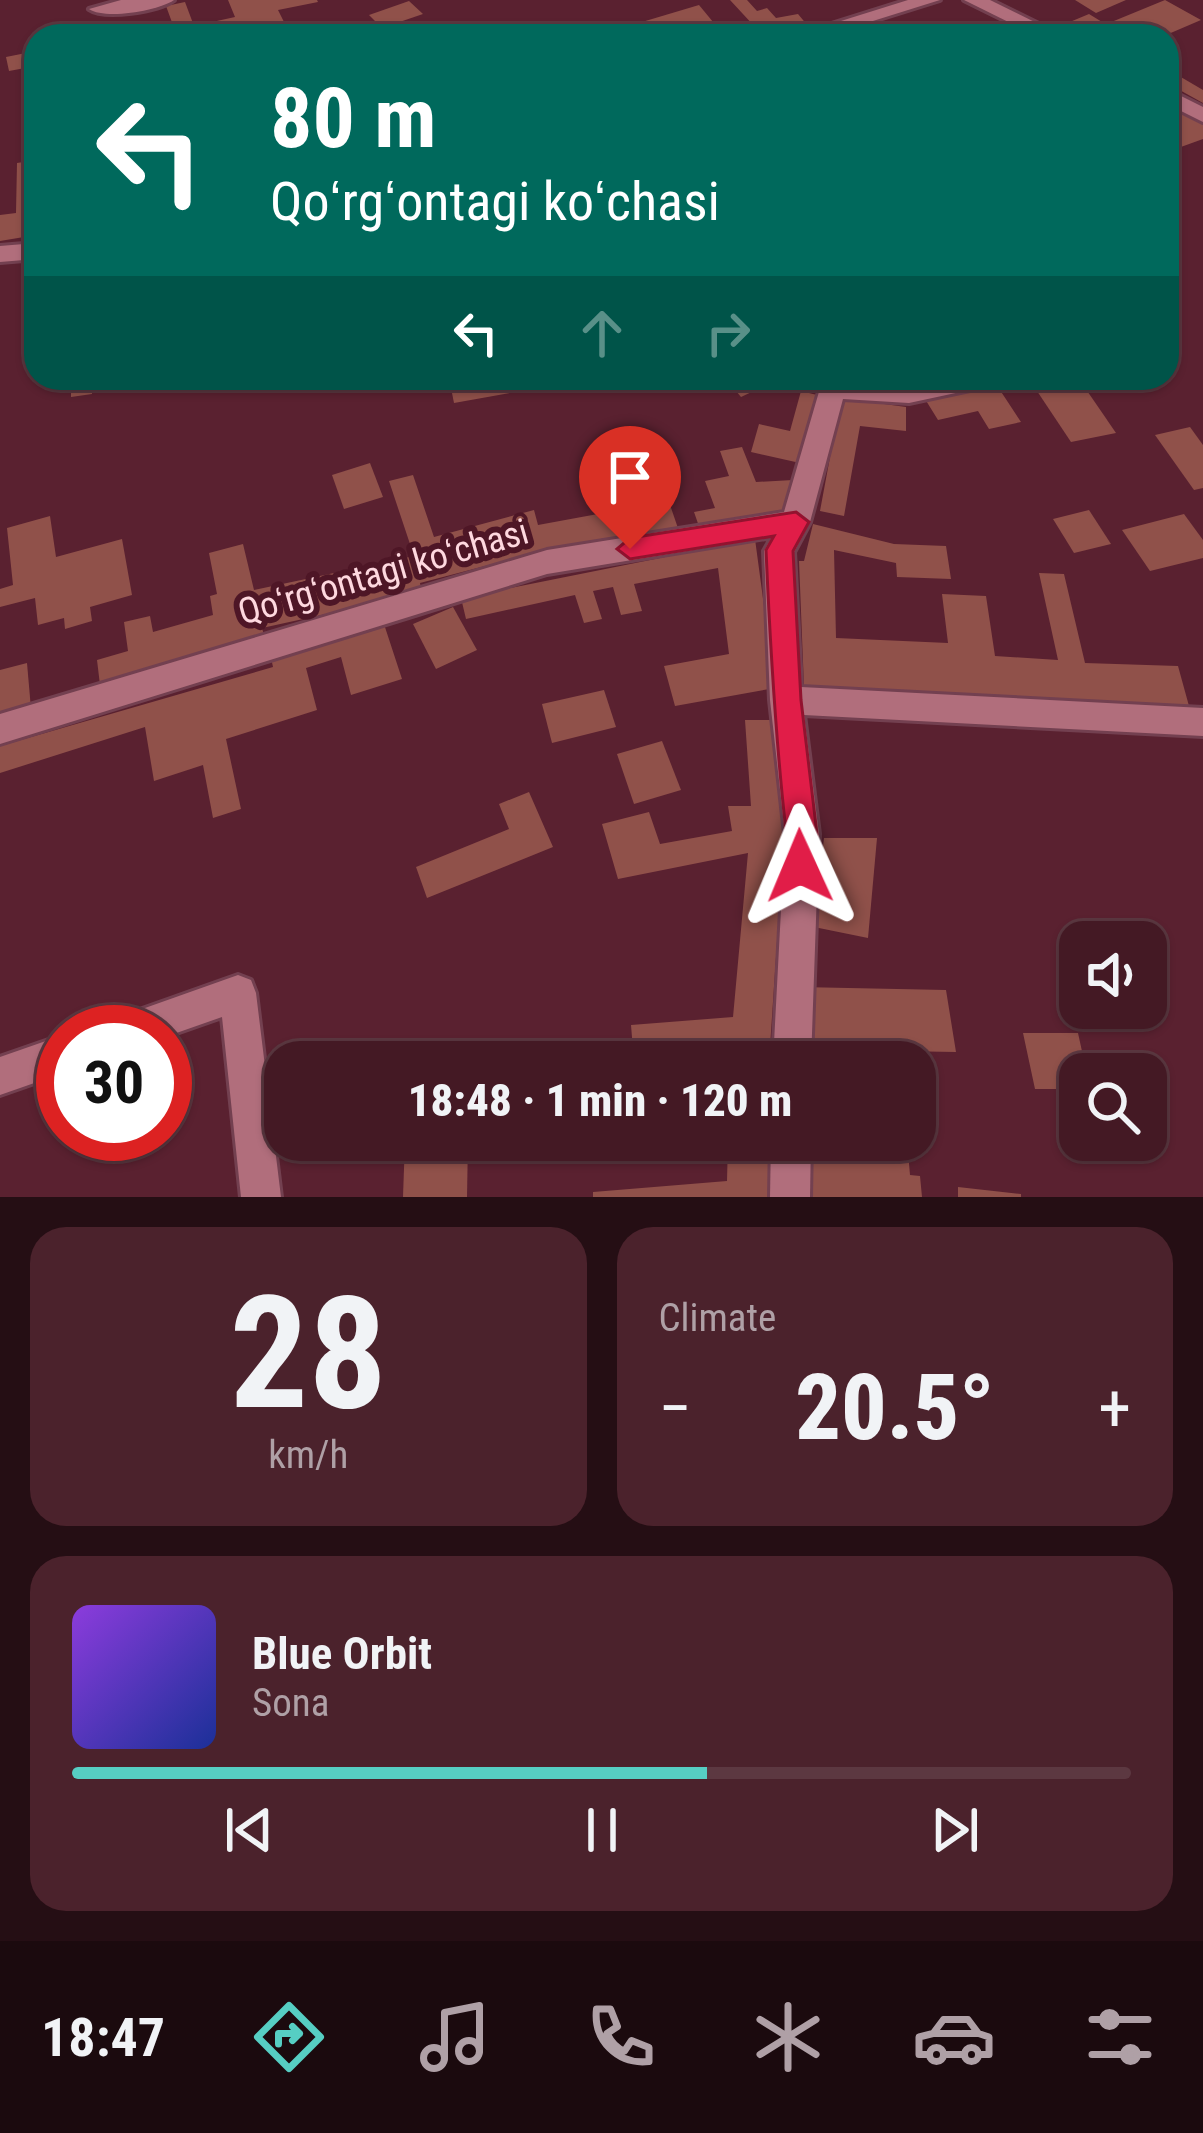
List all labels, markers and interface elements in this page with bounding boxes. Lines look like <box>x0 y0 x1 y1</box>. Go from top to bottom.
text: 80 m <box>270 69 437 168</box>
icon: left <box>72 72 228 228</box>
text: Qoʻrgʻontagi koʻchasi <box>270 170 720 233</box>
icon: left <box>443 300 509 366</box>
icon: ahead <box>569 300 635 366</box>
icon: right <box>695 300 761 366</box>
pin <box>579 426 681 549</box>
icon: arrive <box>597 444 663 510</box>
street label: Qoʻrgʻontagi koʻchasi <box>233 510 533 633</box>
position arrow <box>737 803 863 929</box>
map controls <box>1059 921 1167 1161</box>
button: sound <box>1059 921 1167 1029</box>
speed limit sign: 30 <box>36 1005 192 1161</box>
button: search <box>1059 1053 1167 1161</box>
text: 18:48 · 1 min · 120 m <box>408 1074 792 1127</box>
text: 28 <box>229 1262 387 1445</box>
text: Climate <box>659 1295 776 1341</box>
text: 20.5° <box>795 1356 995 1461</box>
text: − <box>659 1370 692 1447</box>
text: + <box>1098 1370 1131 1447</box>
text: km/h <box>268 1432 348 1478</box>
text: Blue Orbit <box>252 1627 432 1680</box>
text: Sona <box>252 1680 329 1726</box>
icon: previous <box>216 1797 282 1863</box>
icon: pause <box>569 1797 635 1863</box>
icon: next <box>922 1797 988 1863</box>
icon: directions <box>247 1995 331 2079</box>
icon: music <box>413 1995 497 2079</box>
icon: phone <box>579 1995 663 2079</box>
icon: climate <box>746 1995 830 2079</box>
icon: car <box>912 1995 996 2079</box>
icon: filters <box>1078 1995 1162 2079</box>
text: 18:47 <box>41 2006 165 2069</box>

